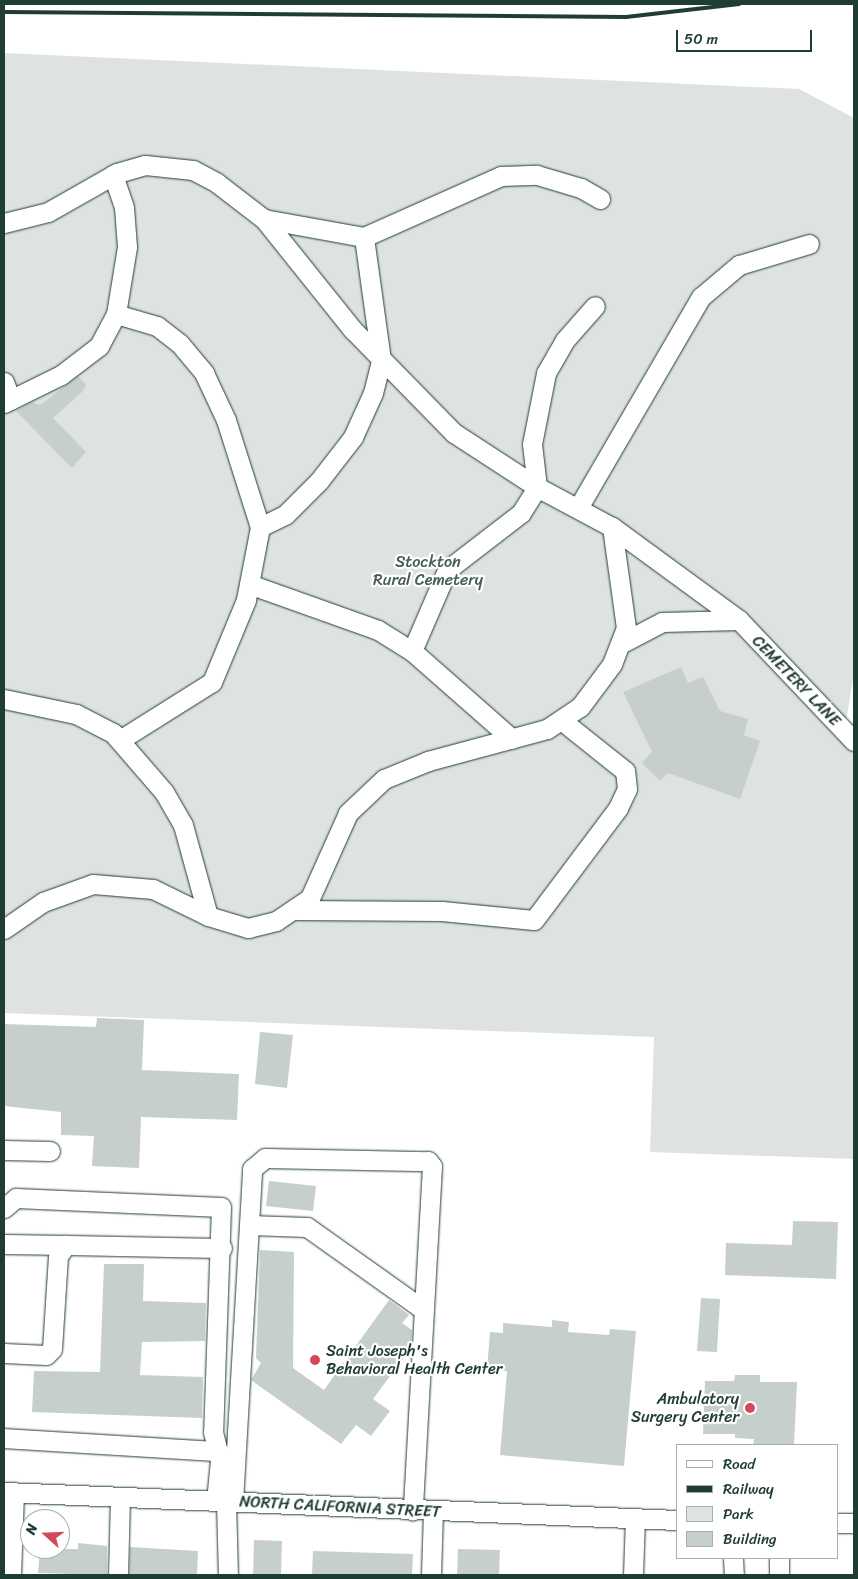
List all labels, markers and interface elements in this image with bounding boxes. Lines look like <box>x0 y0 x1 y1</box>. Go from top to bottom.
scale bar <box>678 20 814 52</box>
text: 50 m <box>684 26 718 52</box>
park label: Stockton Rural Cemetery <box>373 552 483 590</box>
street label: CEMETERY LANE <box>748 632 844 730</box>
place label: Saint Joseph's Behavioral Health Center <box>326 1341 504 1379</box>
marker: Saint Joseph's Behavioral Health Center <box>308 1353 322 1367</box>
place label: Ambulatory Surgery Center <box>630 1389 739 1427</box>
marker: Ambulatory Surgery Center <box>743 1401 757 1415</box>
legend <box>676 1444 838 1559</box>
text: Road <box>723 1451 755 1477</box>
text: Railway <box>723 1476 774 1502</box>
street label: NORTH CALIFORNIA STREET <box>238 1492 442 1522</box>
text: Park <box>723 1501 754 1527</box>
north arrow <box>20 1509 70 1559</box>
text: N <box>18 1520 45 1538</box>
text: Building <box>723 1526 777 1552</box>

